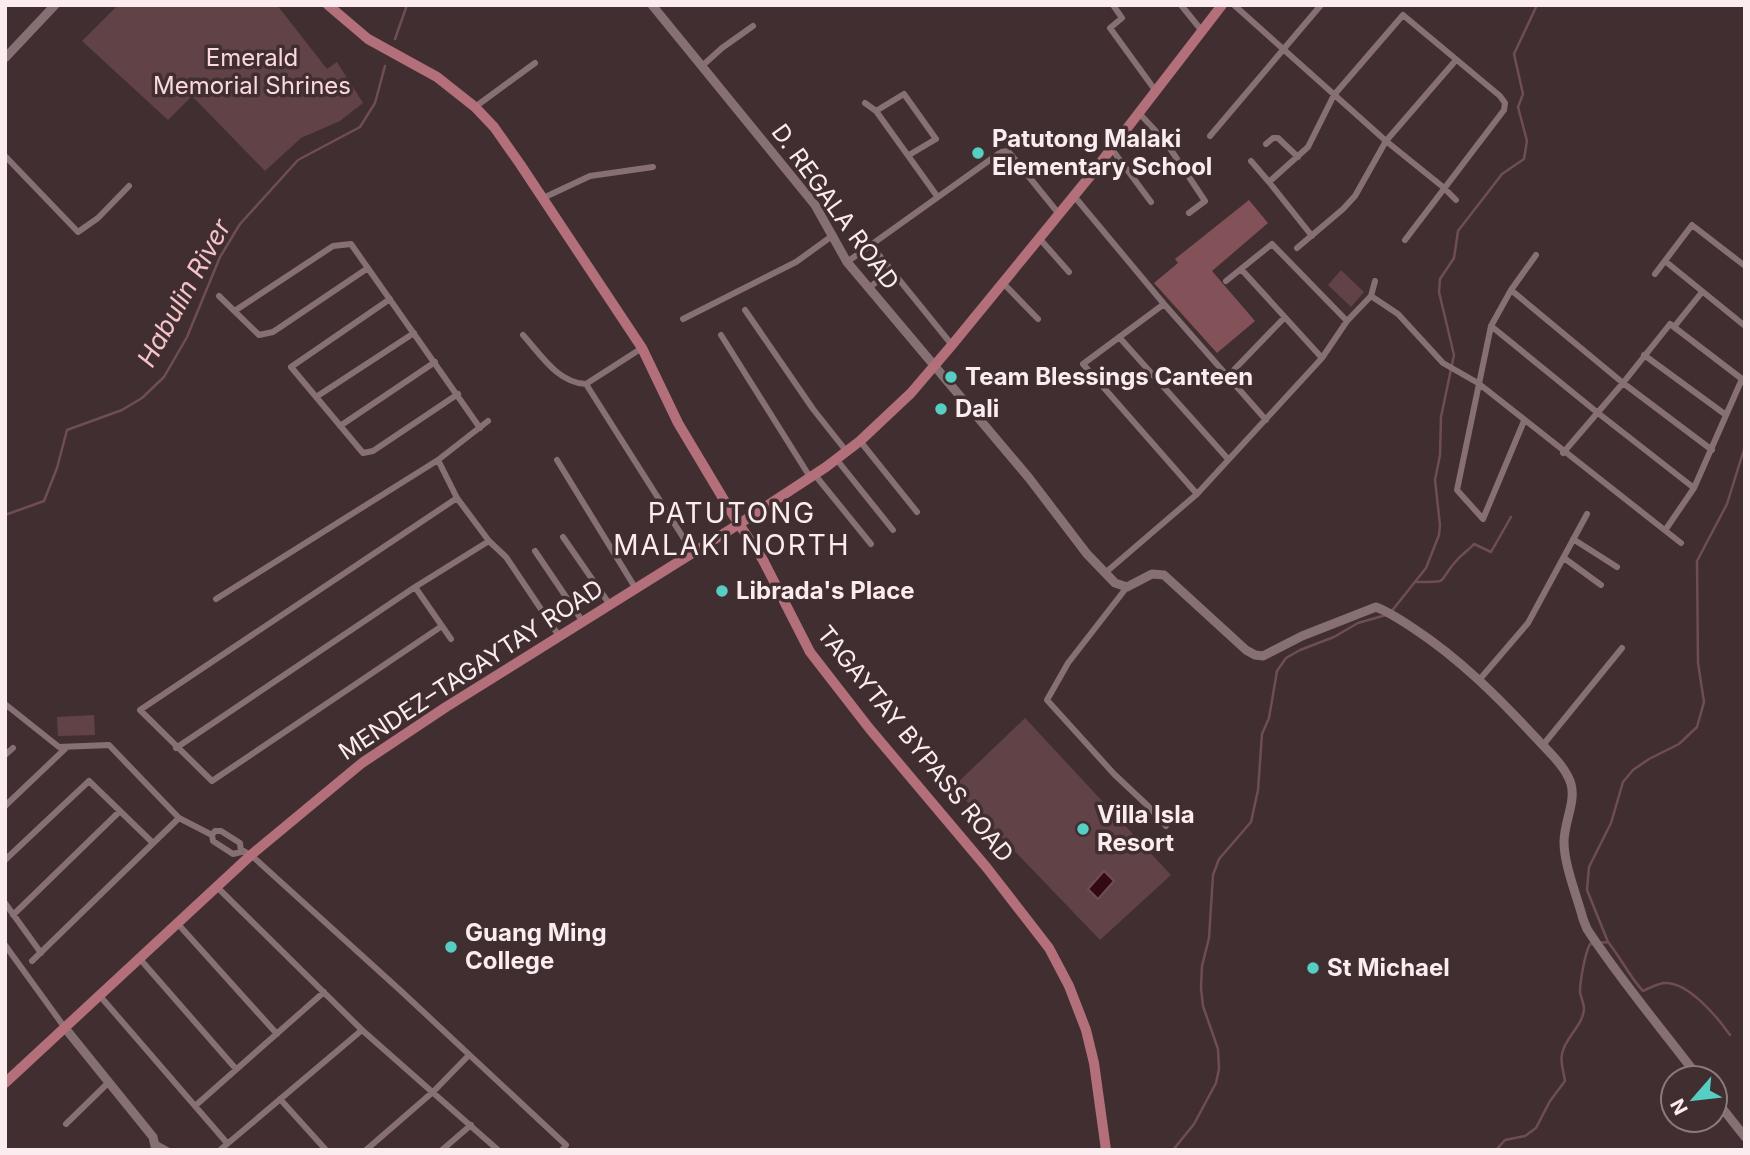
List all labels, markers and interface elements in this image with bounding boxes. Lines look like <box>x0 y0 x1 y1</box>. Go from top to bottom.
park label: Emerald Memorial Shrines <box>153 43 351 100</box>
street label: D. REGALA ROAD <box>766 118 905 295</box>
place label: Patutong Malaki Elementary School <box>992 124 1212 181</box>
marker: Patutong Malaki Elementary School <box>970 145 986 161</box>
water label: Habulin River <box>130 213 237 372</box>
place label: Team Blessings Canteen <box>965 362 1253 391</box>
marker: Team Blessings Canteen <box>943 369 959 385</box>
place label: Dali <box>955 394 999 423</box>
marker: Dali <box>933 401 949 417</box>
district label: PATUTONG MALAKI NORTH <box>613 496 851 562</box>
street label: MENDEZ–TAGAYTAY ROAD <box>333 573 608 766</box>
place label: Librada's Place <box>736 576 915 605</box>
marker: Librada's Place <box>714 583 730 599</box>
street label: TAGAYTAY BYPASS ROAD <box>811 620 1020 868</box>
place label: Villa Isla Resort <box>1097 800 1195 857</box>
marker: Villa Isla Resort <box>1075 821 1091 837</box>
place label: Guang Ming College <box>465 918 607 975</box>
marker: Guang Ming College <box>443 939 459 955</box>
place label: St Michael <box>1327 953 1450 982</box>
marker: St Michael <box>1305 960 1321 976</box>
north arrow <box>1659 1064 1729 1134</box>
text: N <box>1666 1095 1693 1119</box>

